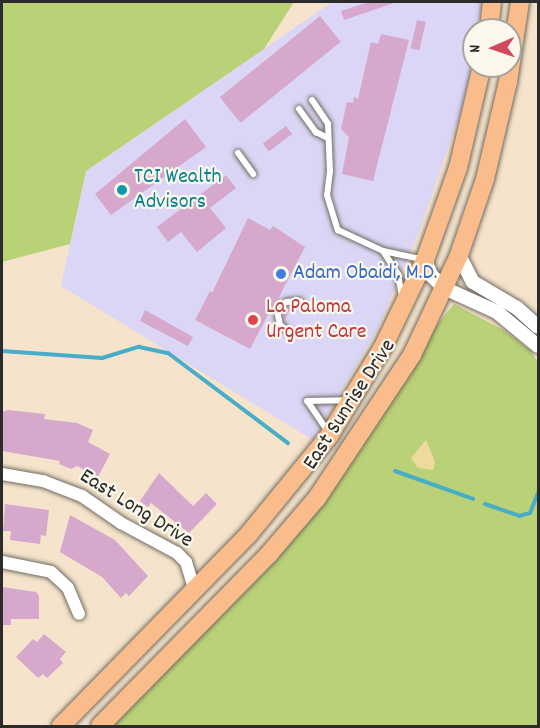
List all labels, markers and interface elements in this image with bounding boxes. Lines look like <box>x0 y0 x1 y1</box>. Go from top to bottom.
north arrow <box>462 18 522 78</box>
text: N <box>464 44 487 53</box>
place label: TCI Wealth Advisors <box>134 164 222 216</box>
marker: TCI Wealth Advisors <box>115 183 129 197</box>
place label: Adam Obaidi, M.D. <box>293 261 437 287</box>
marker: Adam Obaidi, M.D. <box>274 267 288 281</box>
place label: La Paloma Urgent Care <box>266 294 366 346</box>
marker: La Paloma Urgent Care <box>244 311 262 329</box>
street label: East Sunrise Drive <box>298 335 402 475</box>
street label: East Long Drive <box>74 464 198 554</box>

